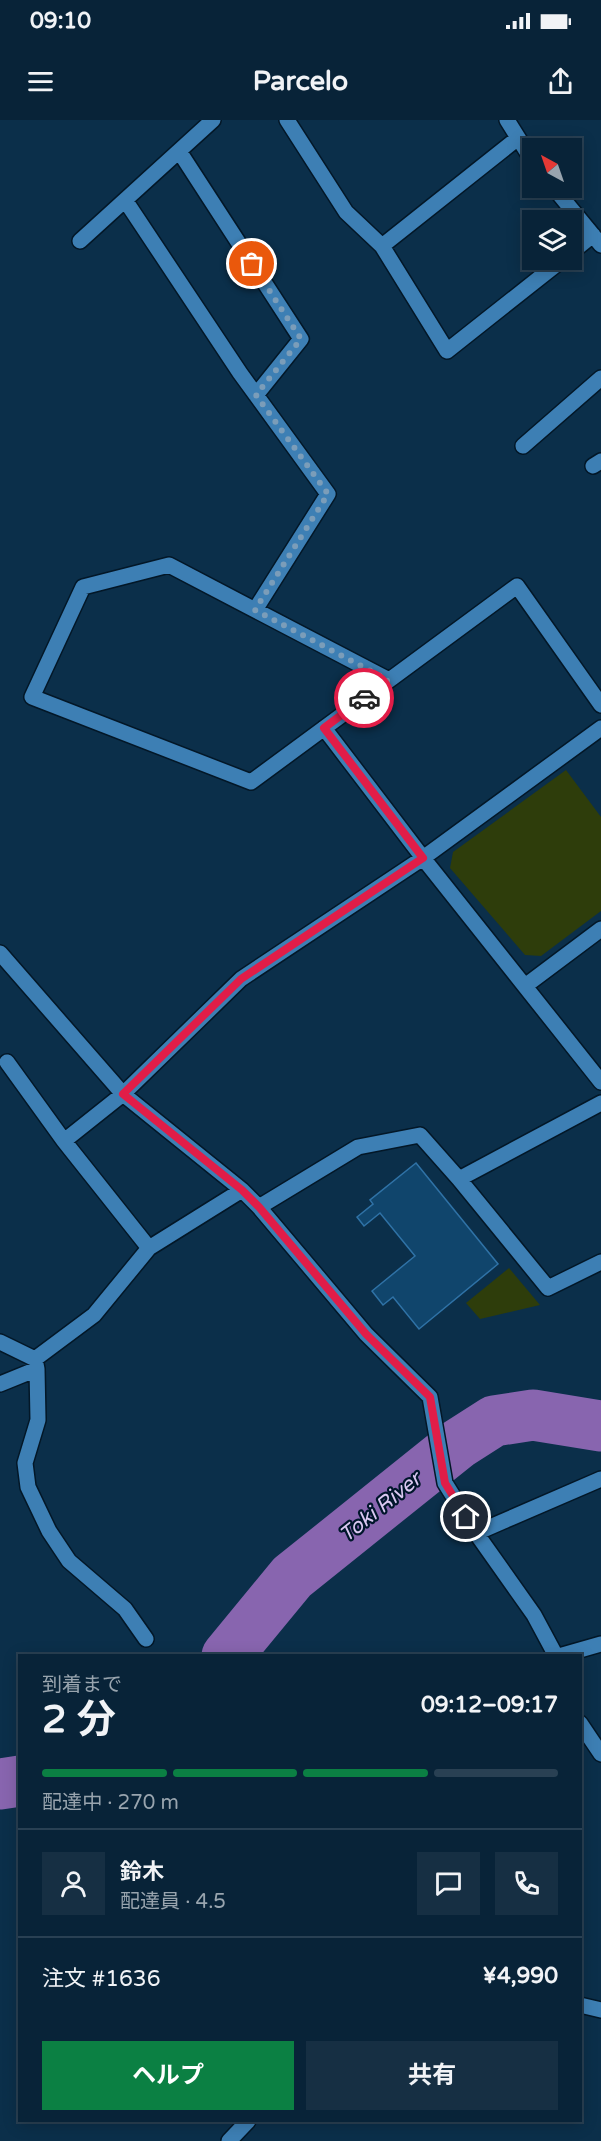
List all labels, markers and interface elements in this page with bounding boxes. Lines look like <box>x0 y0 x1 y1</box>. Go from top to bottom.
text: 09:10 <box>30 8 91 34</box>
icon: menu <box>24 65 57 98</box>
text: Parcelo <box>253 65 348 98</box>
icon: share <box>544 65 577 98</box>
north arrow <box>522 138 582 198</box>
map controls <box>522 138 582 270</box>
button: layers <box>522 210 582 270</box>
pin <box>226 238 277 289</box>
icon: bag <box>235 247 268 280</box>
courier <box>334 668 394 728</box>
icon: car <box>348 682 381 715</box>
water label: Toki River <box>335 1465 428 1548</box>
pin <box>440 1491 491 1542</box>
icon: home <box>449 1500 482 1533</box>
text: 到着まで <box>42 1673 122 1697</box>
text: 09:12–09:17 <box>421 1692 558 1718</box>
text: 2 分 <box>42 1696 116 1743</box>
text: 配達中 · 270 m <box>42 1791 179 1815</box>
button: person <box>42 1852 105 1915</box>
button: chat <box>417 1852 480 1915</box>
button: phone <box>495 1852 558 1915</box>
text: 鈴木 <box>120 1859 164 1885</box>
text: 配達員 · 4.5 <box>120 1890 226 1914</box>
text: ¥4,990 <box>483 1963 558 1989</box>
text: 注文 #1636 <box>42 1966 160 1992</box>
button: ヘルプ <box>42 2041 294 2110</box>
button: 共有 <box>306 2041 558 2110</box>

